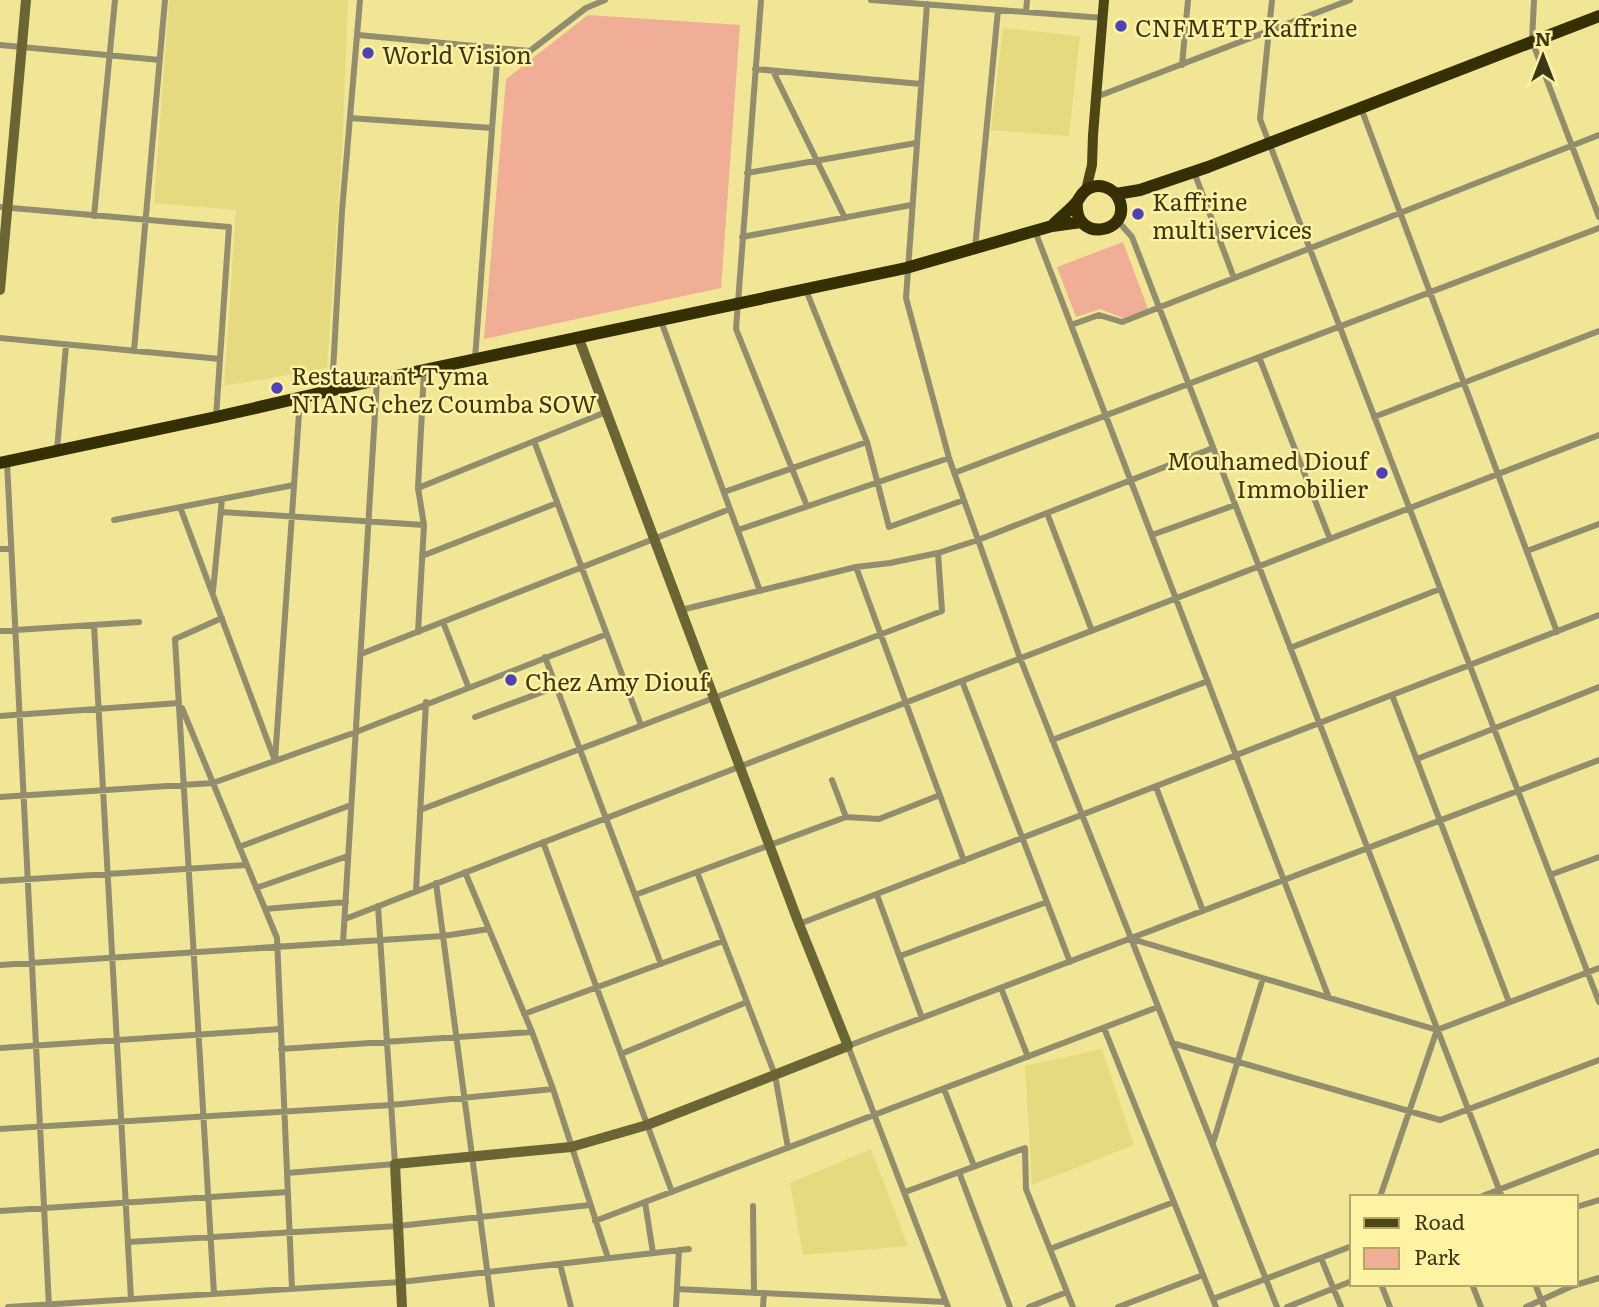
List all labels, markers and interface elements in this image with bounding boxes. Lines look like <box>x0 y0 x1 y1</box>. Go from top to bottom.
place label: CNFMETP Kaffrine <box>1135 9 1357 44</box>
marker: CNFMETP Kaffrine <box>1113 18 1129 34</box>
north arrow <box>1508 21 1578 91</box>
text: N <box>1535 24 1551 52</box>
place label: World Vision <box>382 36 532 71</box>
marker: World Vision <box>360 45 376 61</box>
place label: Kaffrine multi services <box>1152 183 1312 246</box>
marker: Kaffrine multi services <box>1130 206 1146 222</box>
place label: Restaurant Tyma NIANG chez Coumba SOW <box>291 357 597 420</box>
marker: Restaurant Tyma NIANG chez Coumba SOW <box>269 380 285 396</box>
place label: Mouhamed Diouf Immobilier <box>1167 442 1370 505</box>
marker: Mouhamed Diouf Immobilier <box>1374 465 1390 481</box>
place label: Chez Amy Diouf <box>525 663 710 698</box>
marker: Chez Amy Diouf <box>503 672 519 688</box>
legend <box>1350 1195 1578 1286</box>
text: Road <box>1414 1205 1465 1236</box>
text: Park <box>1414 1240 1460 1271</box>

